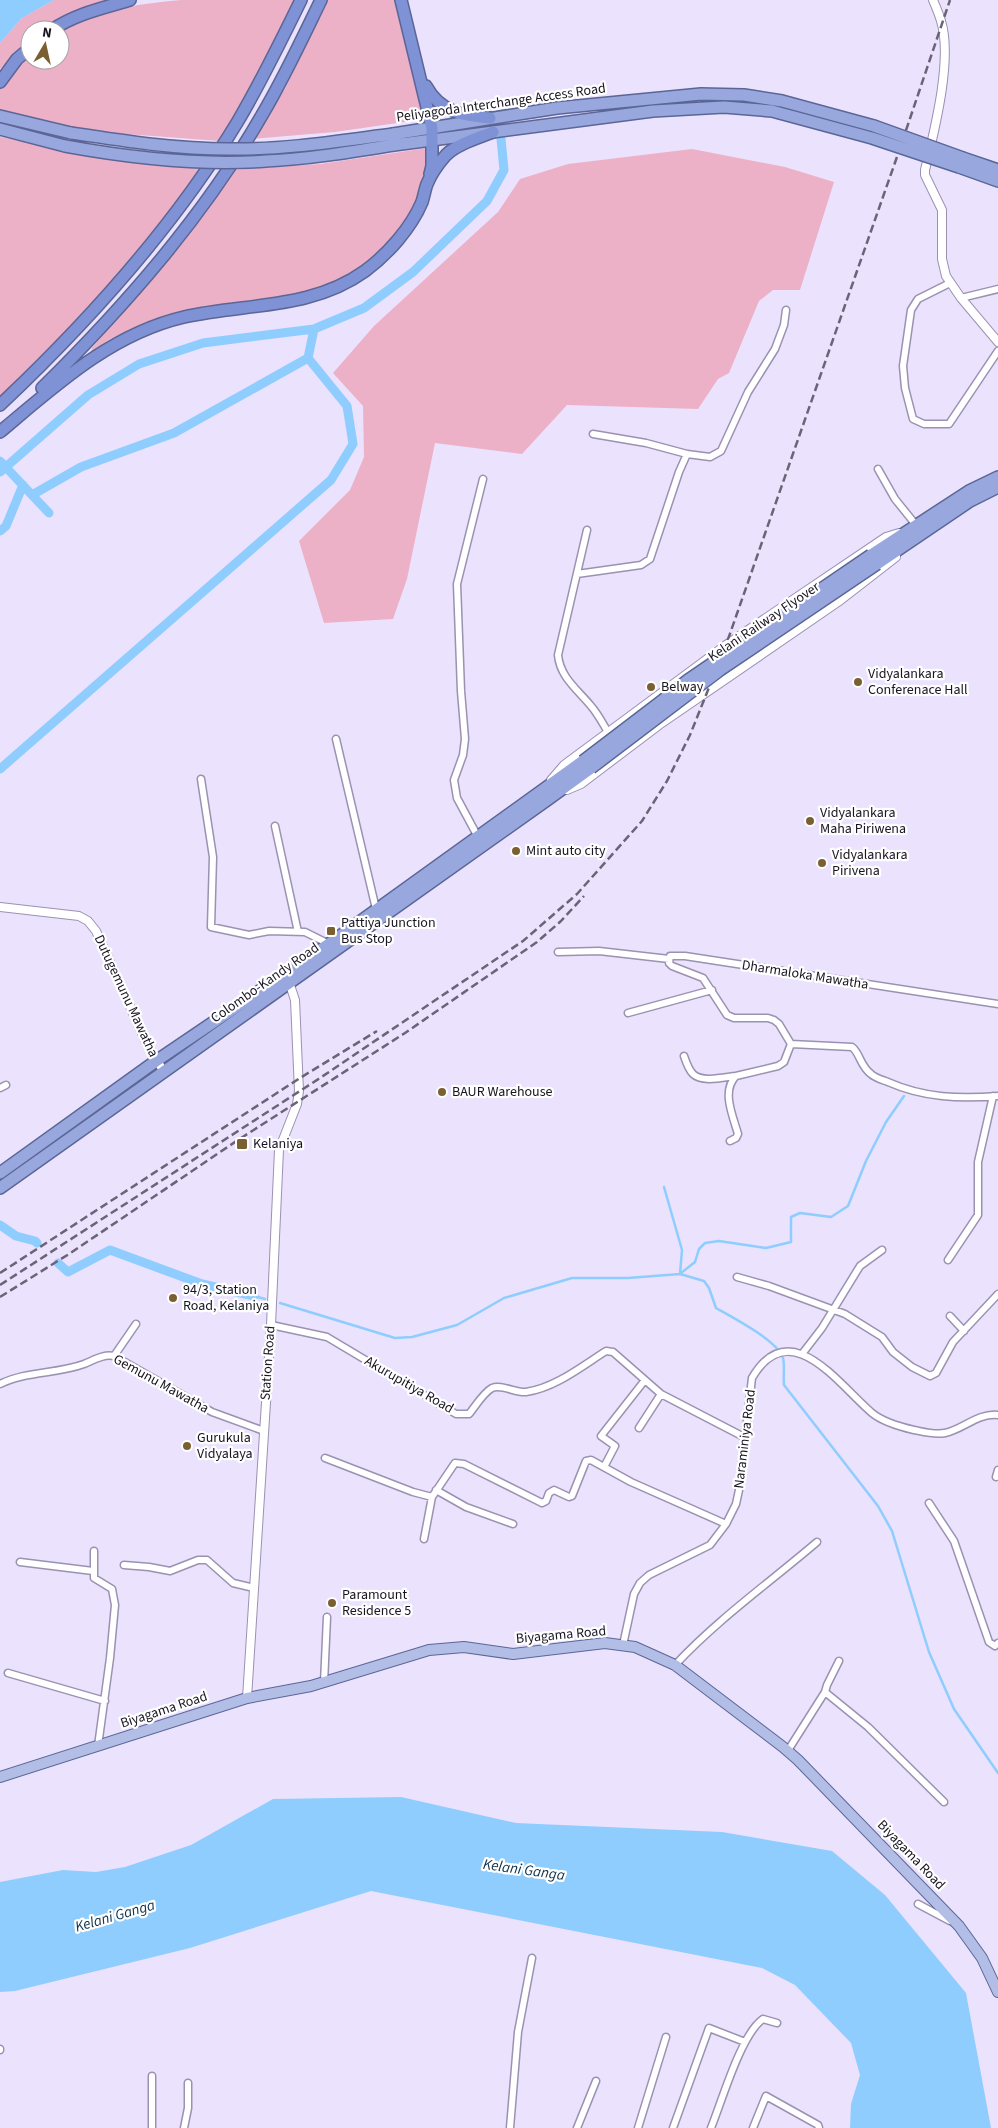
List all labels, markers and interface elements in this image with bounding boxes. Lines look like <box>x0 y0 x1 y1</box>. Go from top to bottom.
north arrow <box>20 20 70 70</box>
text: N <box>41 23 53 44</box>
street label: Peliyagoda Interchange Access Road <box>395 78 607 128</box>
street label: Kelani Railway Flyover <box>704 577 824 667</box>
place label: Vidyalankara Conferenace Hall <box>868 664 968 700</box>
marker: Vidyalankara Conferenace Hall <box>852 676 864 688</box>
place label: Belway <box>661 677 704 697</box>
marker: Belway <box>645 681 657 693</box>
place label: Vidyalankara Maha Piriwena <box>820 803 906 839</box>
marker: Vidyalankara Maha Piriwena <box>804 815 816 827</box>
place label: Mint auto city <box>526 841 606 861</box>
marker: Mint auto city <box>510 845 522 857</box>
place label: Vidyalankara Pirivena <box>832 845 907 881</box>
marker: Vidyalankara Pirivena <box>816 857 828 869</box>
place label: Pattiya Junction Bus Stop <box>341 913 436 949</box>
marker: Pattiya Junction Bus Stop <box>325 925 337 937</box>
street label: Dutugemunu Mawatha <box>89 931 163 1061</box>
street label: Colombo-Kandy Road <box>207 938 323 1028</box>
street label: Dharmaloka Mawatha <box>740 955 870 995</box>
place label: BAUR Warehouse <box>452 1082 553 1102</box>
marker: BAUR Warehouse <box>436 1086 448 1098</box>
place label: Kelaniya <box>253 1134 303 1154</box>
marker: Kelaniya <box>235 1137 249 1151</box>
place label: 94/3, Station Road, Kelaniya <box>183 1280 269 1316</box>
marker: 94/3, Station Road, Kelaniya <box>167 1292 179 1304</box>
street label: Station Road <box>255 1325 281 1401</box>
street label: Gemunu Mawatha <box>110 1349 212 1419</box>
street label: Akurupitiya Road <box>361 1351 457 1419</box>
street label: Naraminiya Road <box>729 1388 761 1490</box>
place label: Gurukula Vidyalaya <box>197 1428 253 1464</box>
marker: Gurukula Vidyalaya <box>181 1440 193 1452</box>
place label: Paramount Residence 5 <box>342 1585 411 1621</box>
marker: Paramount Residence 5 <box>326 1597 338 1609</box>
street label: Biyagama Road <box>515 1621 607 1649</box>
street label: Biyagama Road <box>118 1687 210 1733</box>
street label: Biyagama Road <box>872 1816 950 1894</box>
water label: Kelani Ganga <box>482 1854 566 1886</box>
water label: Kelani Ganga <box>73 1895 157 1937</box>

